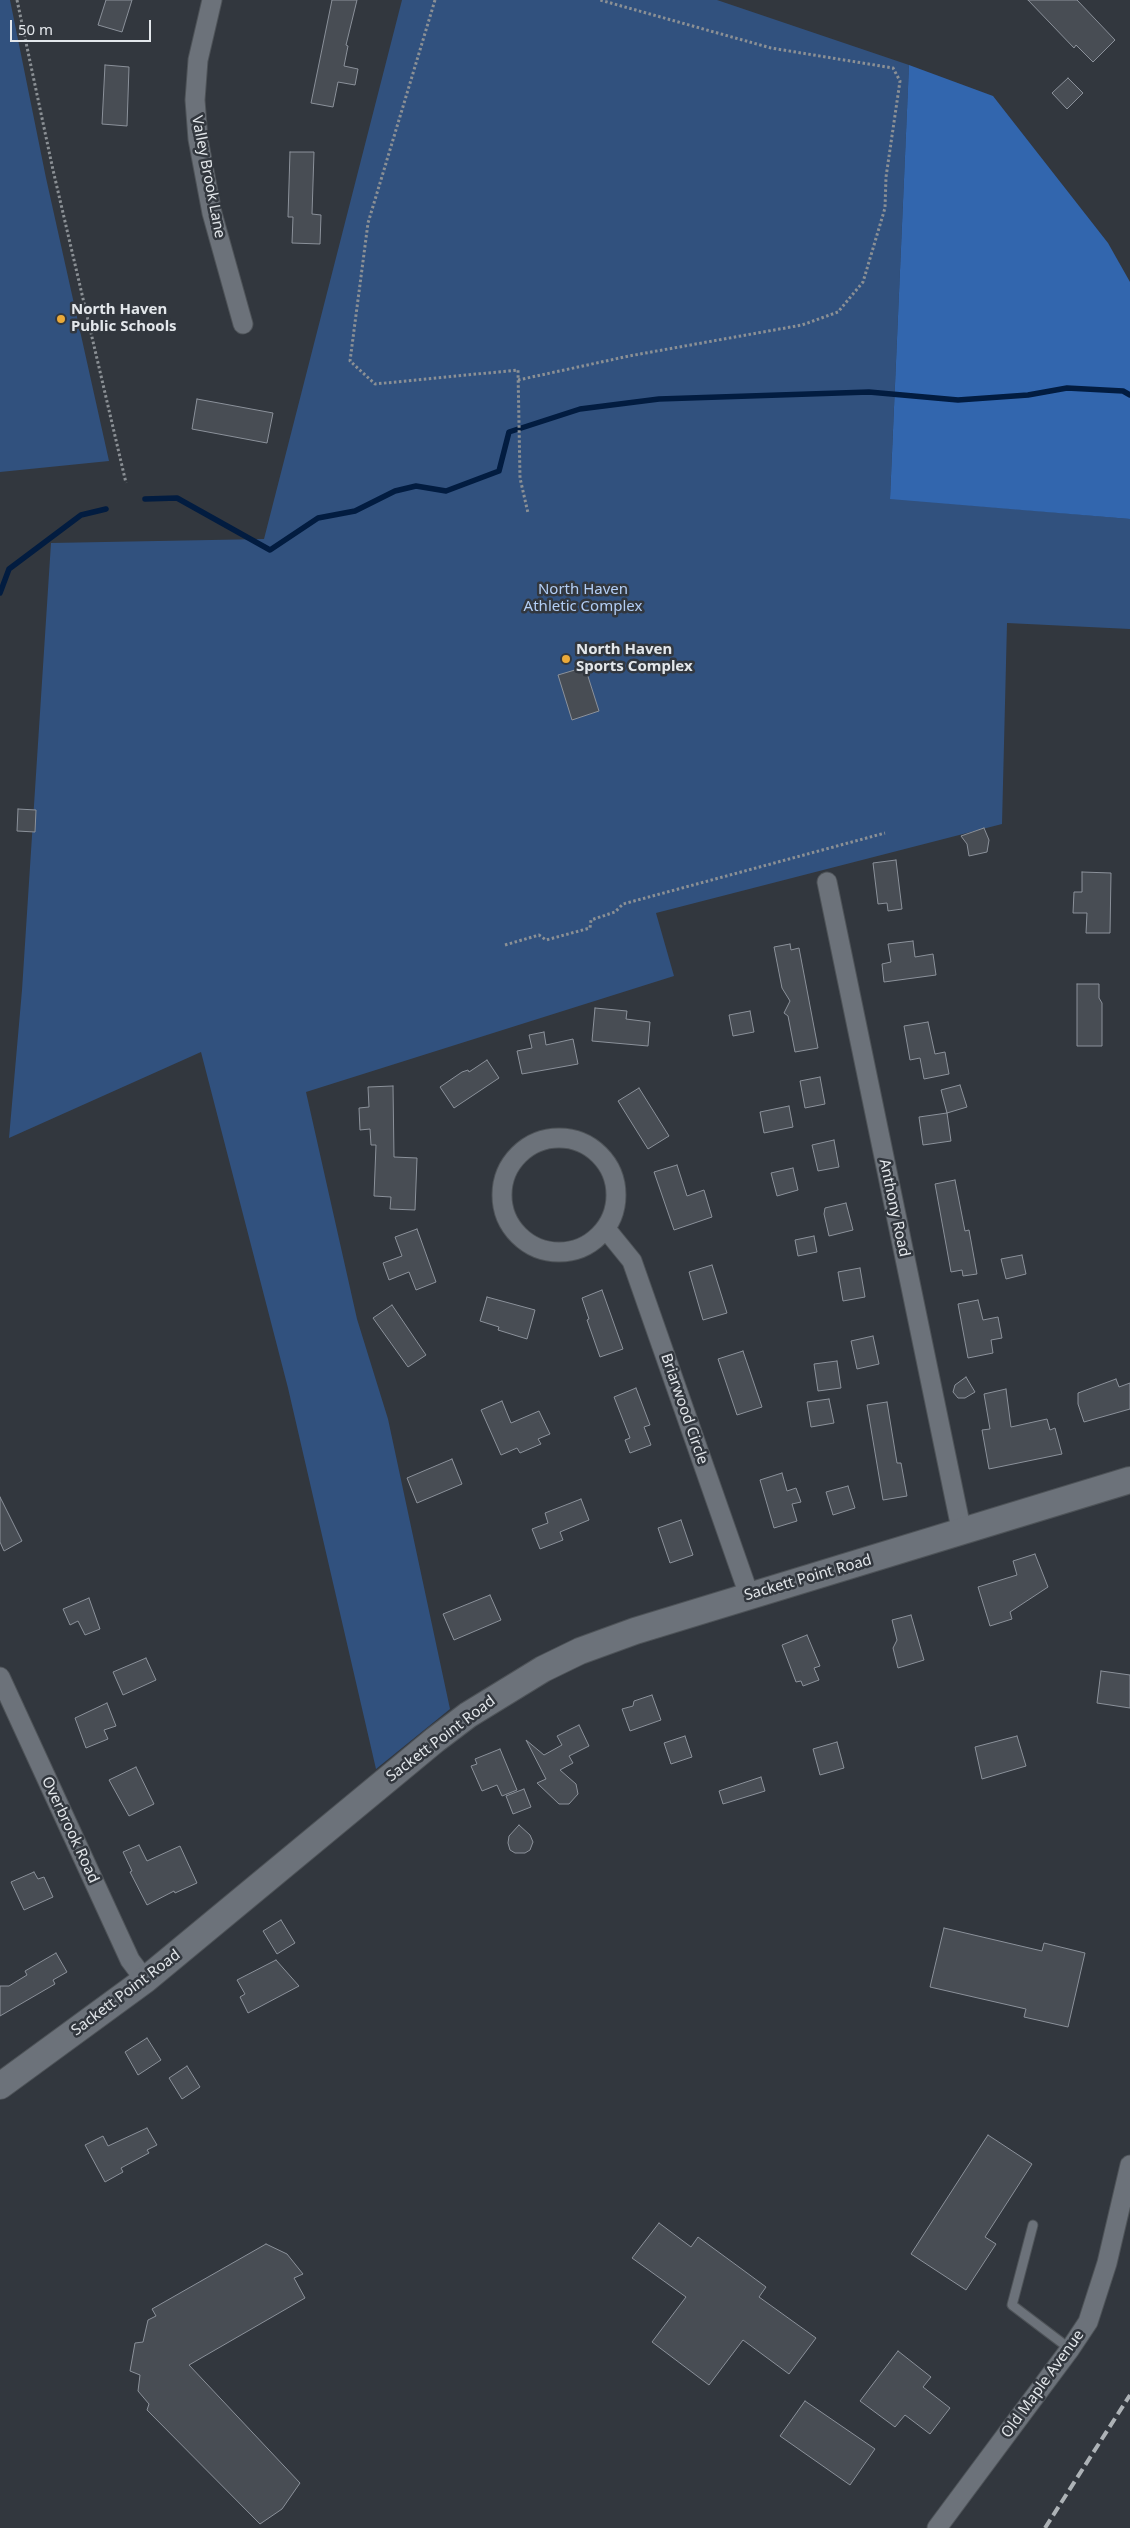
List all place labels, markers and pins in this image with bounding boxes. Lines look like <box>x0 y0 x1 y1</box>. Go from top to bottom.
place label: North Haven Public Schools <box>71 301 177 336</box>
marker: North Haven Public Schools <box>55 313 67 325</box>
place label: North Haven Sports Complex <box>576 641 693 676</box>
marker: North Haven Sports Complex <box>560 653 572 665</box>

